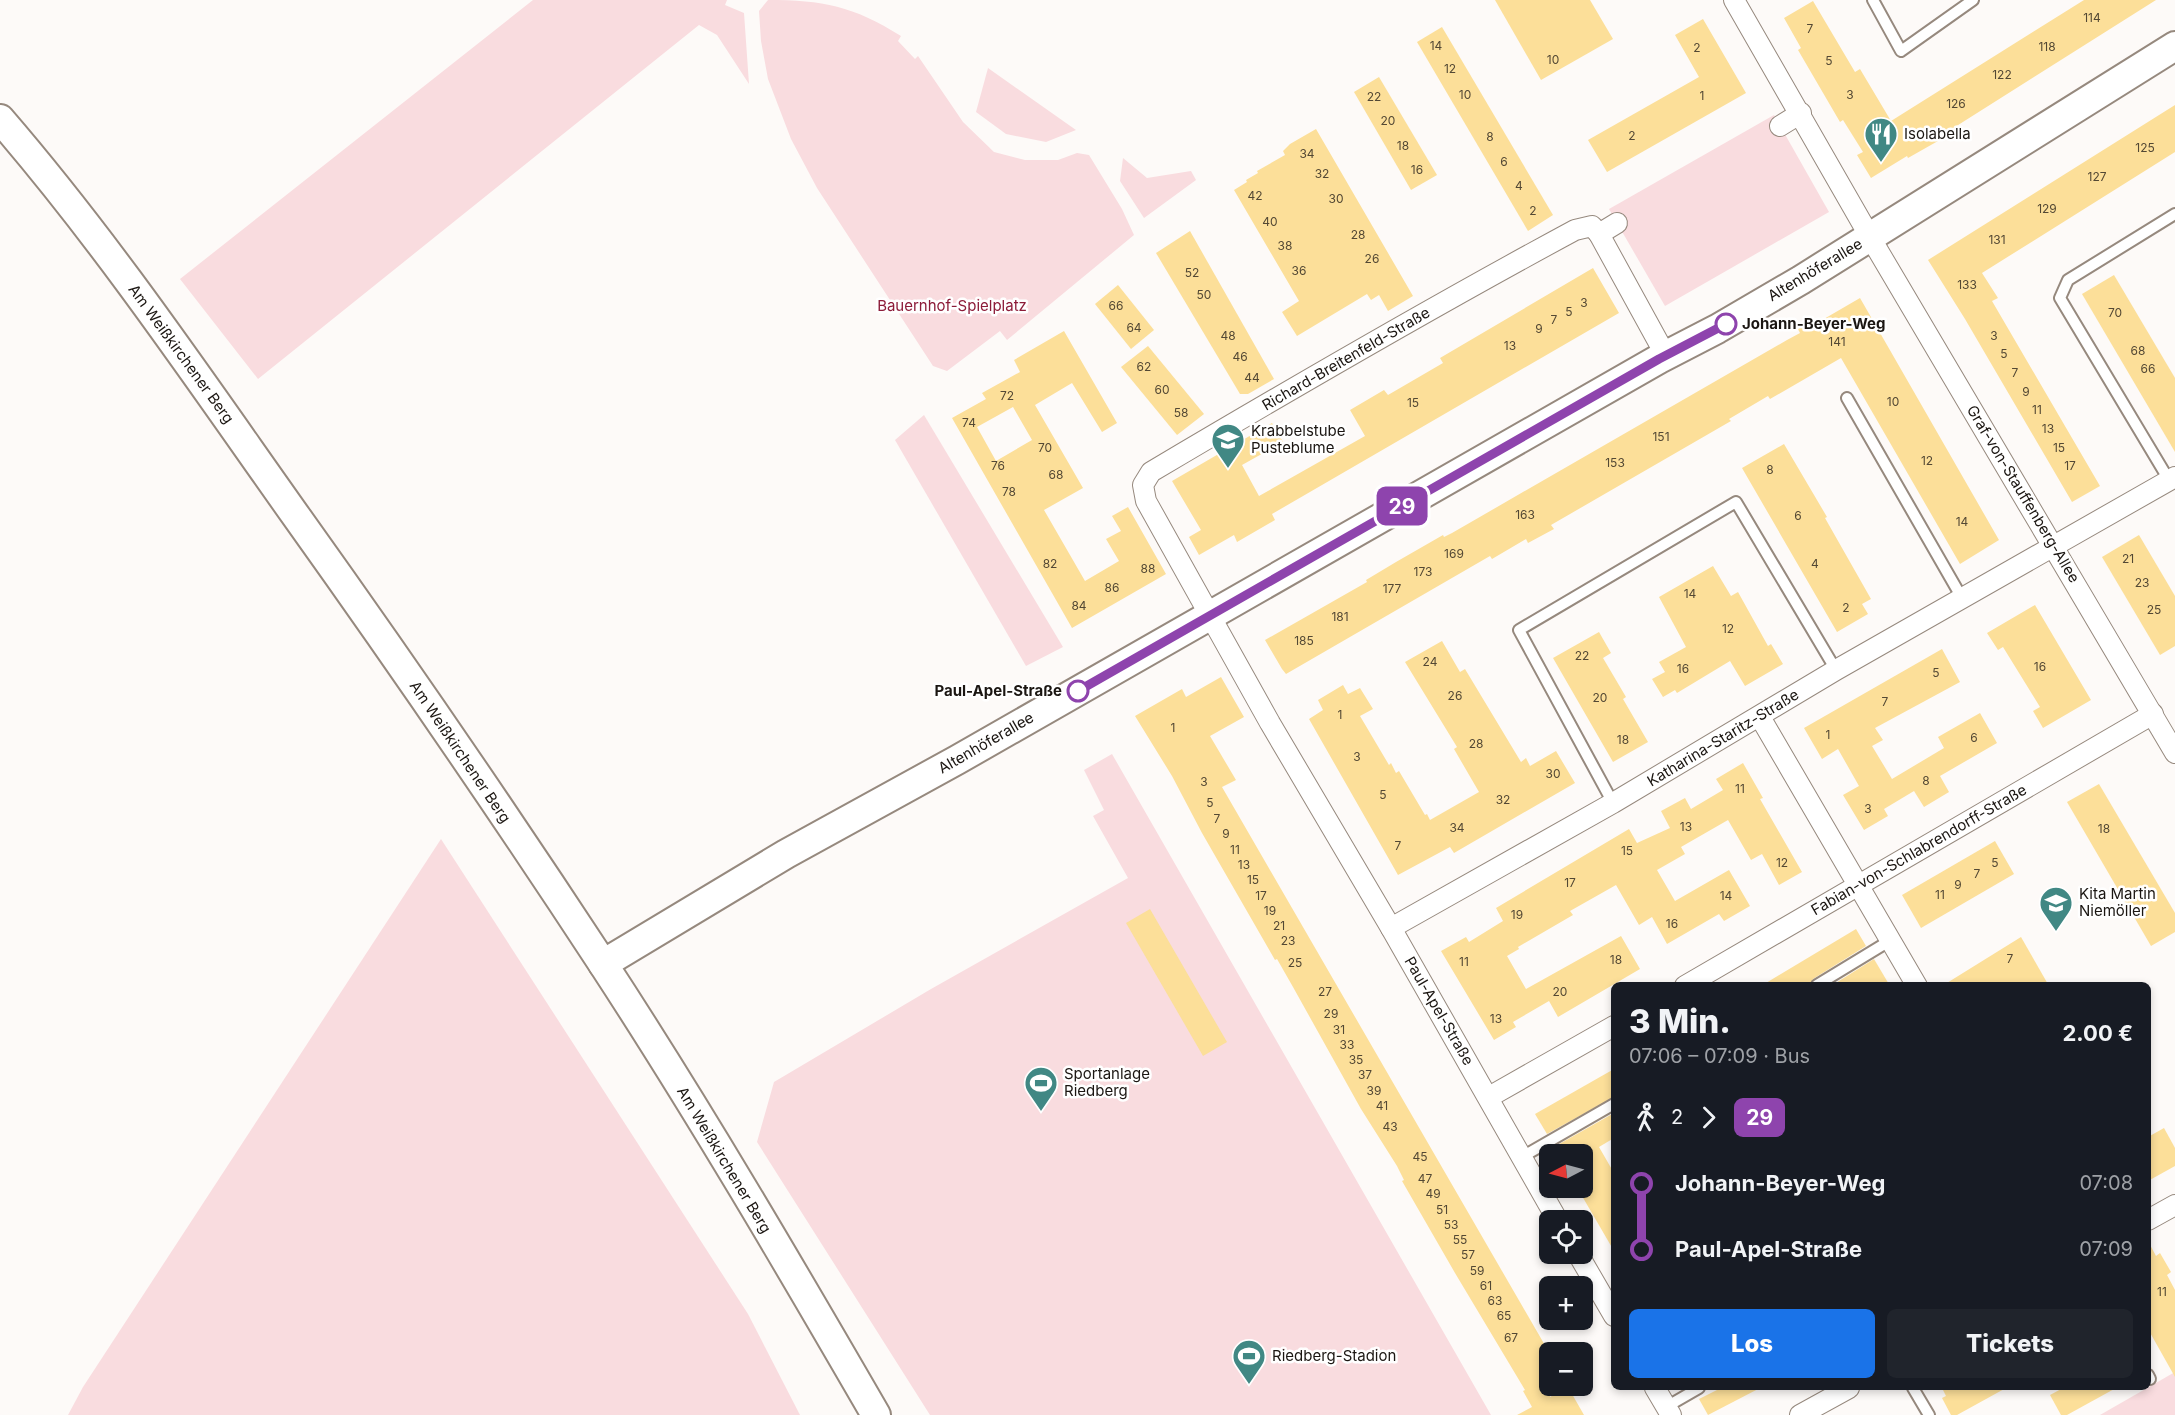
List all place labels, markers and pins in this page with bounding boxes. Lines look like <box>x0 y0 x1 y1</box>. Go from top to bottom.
restaurant icon: Isolabella <box>1863 116 1899 163</box>
place label: Isolabella <box>1904 124 1971 143</box>
marker: Johann-Beyer-Weg <box>1715 313 1737 335</box>
place label: Johann-Beyer-Weg <box>1742 314 1885 333</box>
place label: Krabbelstube Pusteblume <box>1251 421 1346 457</box>
school or university icon: Krabbelstube Pusteblume <box>1210 422 1246 469</box>
marker: Paul-Apel-Straße <box>1067 680 1089 702</box>
place label: Paul-Apel-Straße <box>934 681 1062 700</box>
place label: Kita Martin Niemöller <box>2079 884 2156 920</box>
school or university icon: Kita Martin Niemöller <box>2038 885 2074 932</box>
place label: Sportanlage Riedberg <box>1064 1064 1150 1100</box>
sports icon: Sportanlage Riedberg <box>1023 1065 1059 1112</box>
sports icon: Riedberg-Stadion <box>1231 1338 1267 1385</box>
place label: Riedberg-Stadion <box>1272 1346 1396 1365</box>

